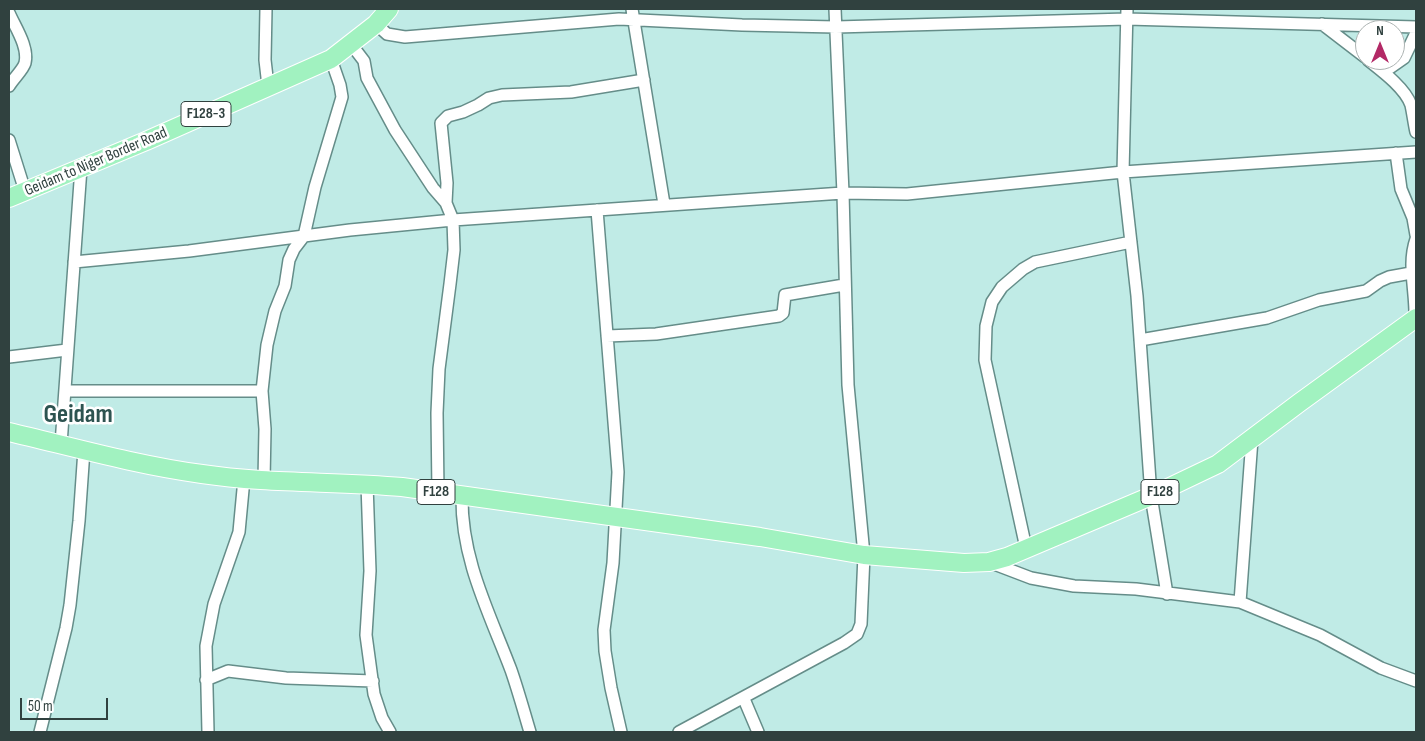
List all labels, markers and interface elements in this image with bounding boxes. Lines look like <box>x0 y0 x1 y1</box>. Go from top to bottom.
north arrow <box>1355 20 1405 70</box>
text: N <box>1376 22 1384 39</box>
road number: F128-3 <box>181 102 231 126</box>
street label: Geidam to Niger Border Road <box>22 123 170 201</box>
district label: Geidam <box>43 399 113 431</box>
road number: F128 <box>417 480 455 504</box>
road number: F128 <box>1141 480 1179 504</box>
scale bar <box>22 688 110 720</box>
text: 50 m <box>28 697 53 716</box>

